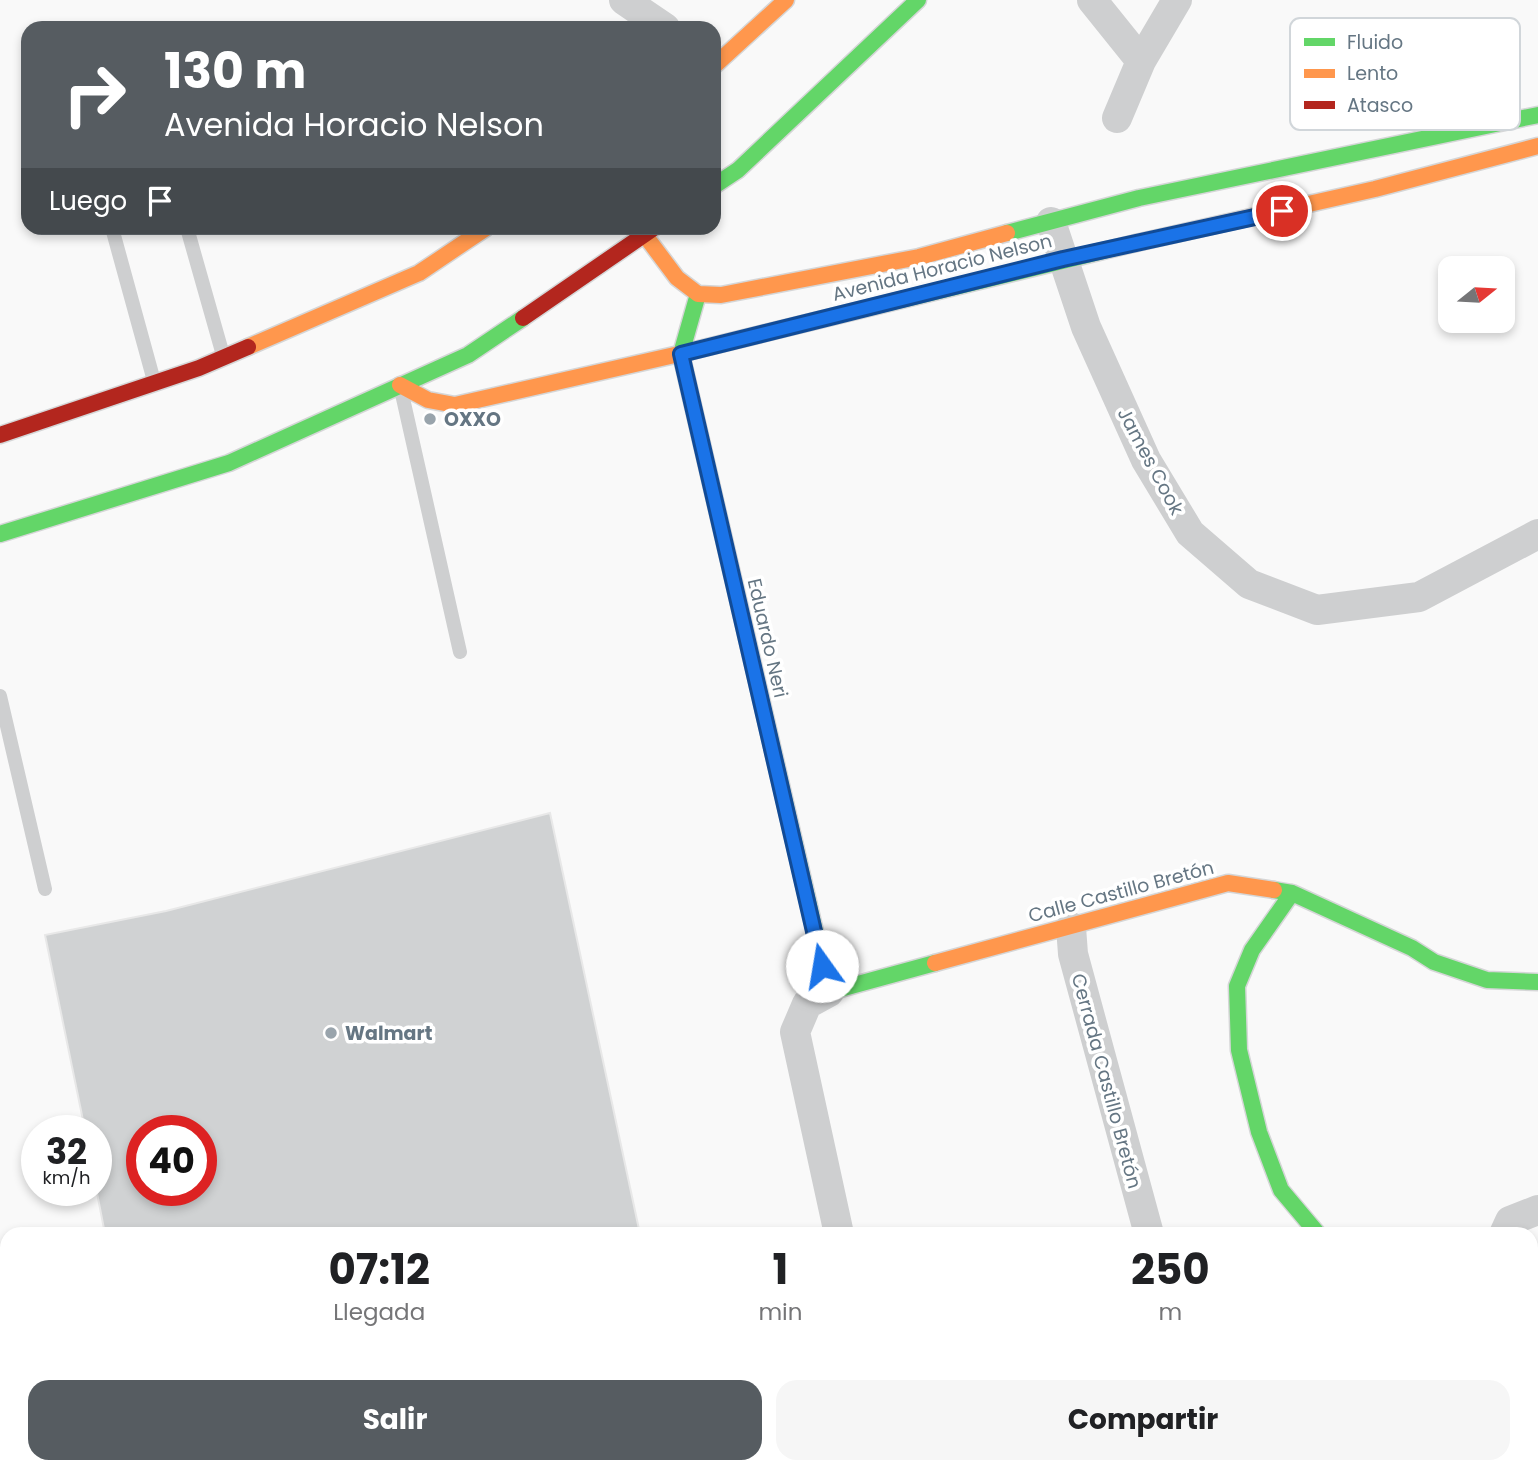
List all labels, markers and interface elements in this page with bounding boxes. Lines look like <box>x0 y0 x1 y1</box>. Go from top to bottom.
legend <box>1290 18 1520 130</box>
text: Fluido <box>1347 29 1403 56</box>
text: 130 m <box>164 37 306 105</box>
icon: right <box>49 49 140 140</box>
text: Lento <box>1347 60 1398 87</box>
text: Atasco <box>1347 92 1413 119</box>
text: Avenida Horacio Nelson <box>164 102 544 147</box>
pin <box>1252 181 1312 241</box>
icon: arrive <box>141 182 179 220</box>
text: Luego <box>49 183 127 219</box>
icon: arrive <box>1263 192 1301 230</box>
street label: Avenida Horacio Nelson <box>829 227 1055 308</box>
north arrow <box>1438 256 1516 332</box>
map controls <box>1438 256 1515 333</box>
street label: James Cook <box>1111 403 1190 520</box>
place label: OXXO <box>444 406 501 433</box>
marker: OXXO <box>422 411 438 427</box>
street label: Eduardo Neri <box>741 576 794 700</box>
street label: Calle Castillo Bretón <box>1025 854 1217 929</box>
position arrow <box>785 929 859 1003</box>
street label: Cerrada Castillo Bretón <box>1065 971 1148 1192</box>
place label: Walmart <box>345 1020 433 1047</box>
marker: Walmart <box>323 1025 339 1041</box>
speed limit sign: 40 <box>126 1115 217 1206</box>
text: 32 <box>46 1127 87 1176</box>
text: km/h <box>43 1165 90 1190</box>
text: 07:12 <box>328 1240 430 1299</box>
text: 1 <box>773 1240 788 1299</box>
text: 250 <box>1131 1240 1210 1299</box>
text: Llegada <box>333 1296 425 1328</box>
text: min <box>758 1296 802 1328</box>
text: m <box>1158 1296 1182 1328</box>
button: Salir <box>28 1380 762 1460</box>
button: Compartir <box>776 1380 1510 1460</box>

